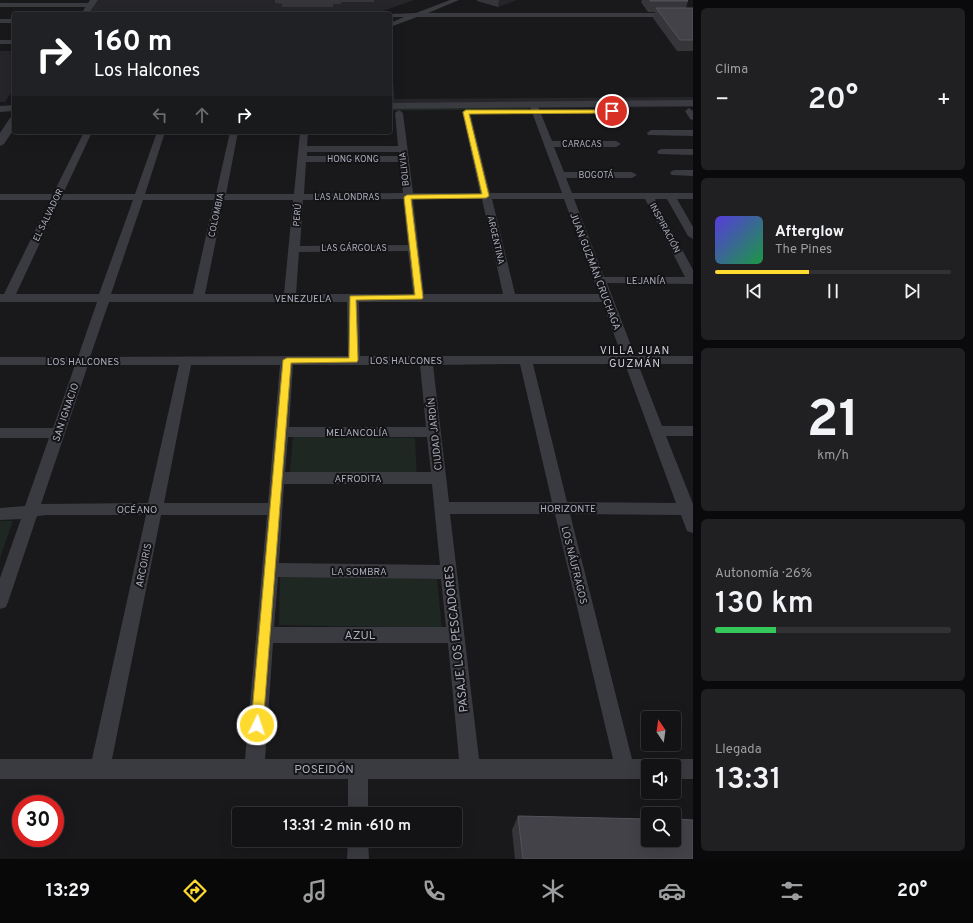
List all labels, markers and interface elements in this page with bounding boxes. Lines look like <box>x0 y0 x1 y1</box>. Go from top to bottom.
text: 160 m <box>94 25 172 61</box>
icon: right <box>28 28 80 80</box>
text: Los Halcones <box>94 60 200 83</box>
text: Clima <box>715 62 748 78</box>
text: 20° <box>808 82 858 119</box>
text: − <box>715 87 729 114</box>
text: + <box>937 87 951 114</box>
pin <box>595 94 629 128</box>
icon: arrive <box>601 100 623 122</box>
icon: left <box>149 104 171 126</box>
icon: ahead <box>191 104 213 126</box>
icon: right <box>233 104 255 126</box>
street label: CARACAS <box>562 139 602 150</box>
street label: BOLIVIA <box>397 151 412 187</box>
street label: HONG KONG <box>327 154 379 165</box>
street label: BOGOTÁ <box>578 169 614 181</box>
street label: EL SALVADOR <box>31 187 66 243</box>
street label: COLOMBIA <box>206 192 227 238</box>
street label: LAS ALONDRAS <box>314 192 380 203</box>
street label: INSPIRACIÓN <box>647 201 683 255</box>
street label: PERÚ <box>290 203 304 227</box>
street label: JUAN GUZMÁN CRUCHAGA <box>566 211 623 332</box>
street label: ARGENTINA <box>485 215 506 266</box>
text: Afterglow <box>775 223 844 242</box>
street label: LAS GÁRGOLAS <box>321 242 387 254</box>
text: The Pines <box>775 242 832 258</box>
street label: LEJANÍA <box>626 275 666 288</box>
icon: previous <box>743 280 765 302</box>
icon: pause <box>822 280 844 302</box>
icon: next <box>901 280 923 302</box>
street label: VENEZUELA <box>274 293 332 306</box>
district label: VILLA JUAN GUZMÁN <box>600 344 670 371</box>
street label: LOS HALCONES <box>370 355 442 368</box>
street label: LOS HALCONES <box>47 356 119 369</box>
street label: SAN IGNACIO <box>50 381 83 444</box>
text: 21 <box>807 389 859 455</box>
street label: CIUDAD JARDÍN <box>425 397 446 471</box>
street label: MELANCOLÍA <box>326 427 388 440</box>
text: km/h <box>817 448 849 464</box>
street label: AFRODITA <box>334 473 382 486</box>
street label: HORIZONTE <box>540 503 596 516</box>
street label: OCÉANO <box>117 504 157 517</box>
street label: LOS NÁUFRAGOS <box>558 525 590 606</box>
street label: ARCOIRIS <box>133 542 155 589</box>
street label: PASAJE LOS PESCADORES <box>441 565 473 713</box>
street label: LA SOMBRA <box>331 566 387 579</box>
text: Autonomía · 26% <box>715 566 812 582</box>
text: 130 km <box>715 586 814 623</box>
street label: AZUL <box>345 628 376 644</box>
position arrow <box>236 704 278 746</box>
north arrow <box>641 711 681 751</box>
map controls <box>641 711 681 847</box>
text: Llegada <box>715 742 762 758</box>
button: sound <box>641 759 681 799</box>
street label: POSEIDÓN <box>294 762 354 778</box>
text: 13:31 <box>715 762 782 799</box>
speed limit sign: 30 <box>12 795 64 847</box>
button: search <box>641 807 681 847</box>
text: 13:31 · 2 min · 610 m <box>283 817 411 836</box>
icon: directions <box>181 877 209 905</box>
icon: music <box>301 877 329 905</box>
icon: phone <box>420 877 448 905</box>
icon: climate <box>539 877 567 905</box>
icon: car <box>658 877 686 905</box>
icon: filters <box>778 877 806 905</box>
text: 13:29 <box>46 880 90 903</box>
text: 20° <box>897 880 927 903</box>

